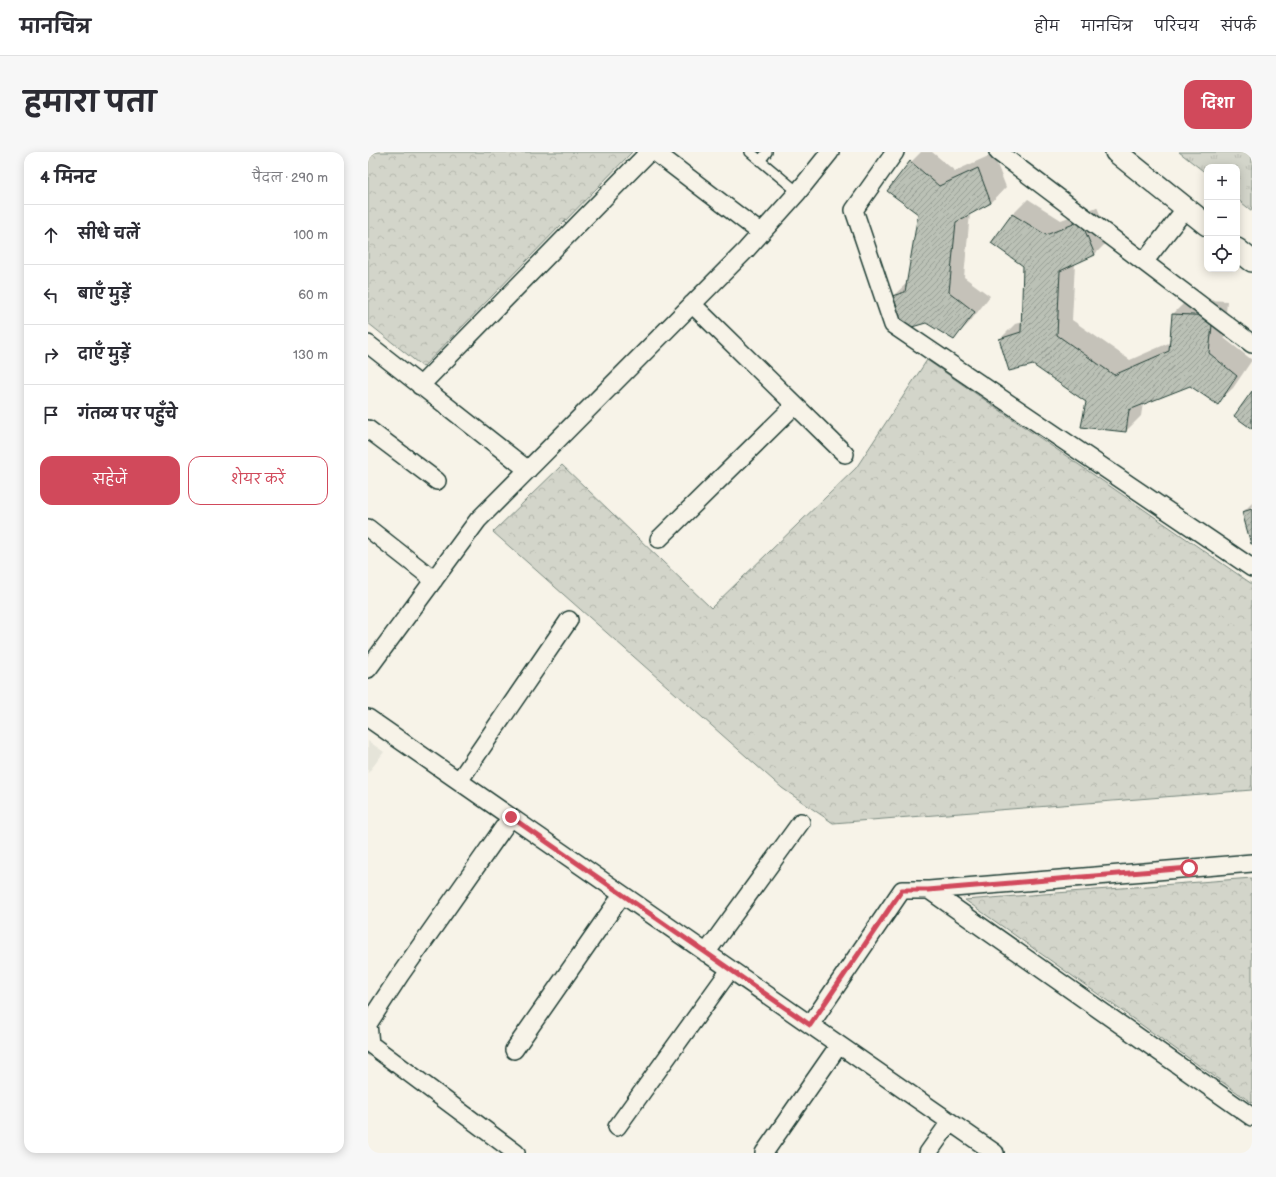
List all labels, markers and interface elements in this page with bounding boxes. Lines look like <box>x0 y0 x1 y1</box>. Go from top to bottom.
text: मानचित्र <box>20 16 91 39</box>
text: होम <box>1035 18 1059 35</box>
text: मानचित्र <box>1081 18 1133 35</box>
text: परिचय <box>1155 18 1199 35</box>
text: संपर्क <box>1221 18 1256 35</box>
button: दिशा <box>1184 80 1252 129</box>
text: हमारा पता <box>24 87 156 120</box>
map controls <box>1204 164 1240 272</box>
button: + <box>1204 164 1240 200</box>
text: 4 मिनट <box>40 168 96 188</box>
text: पैदल · 290 m <box>252 170 328 186</box>
button: − <box>1204 200 1240 236</box>
icon: ahead <box>40 224 62 246</box>
text: सीधे चलें <box>78 225 140 244</box>
text: 100 m <box>293 227 328 243</box>
button: locate <box>1204 236 1240 272</box>
icon: left <box>40 284 62 306</box>
text: बाएँ मुड़ें <box>78 285 131 304</box>
text: 60 m <box>298 287 328 303</box>
icon: right <box>40 344 62 366</box>
text: दाएँ मुड़ें <box>78 345 130 364</box>
text: 130 m <box>293 347 328 363</box>
icon: arrive <box>40 404 62 426</box>
text: गंतव्य पर पहुँचे <box>78 405 177 424</box>
button: सहेजें <box>40 456 180 505</box>
button: शेयर करें <box>188 456 328 505</box>
route end <box>502 808 520 826</box>
route start <box>1180 859 1198 877</box>

